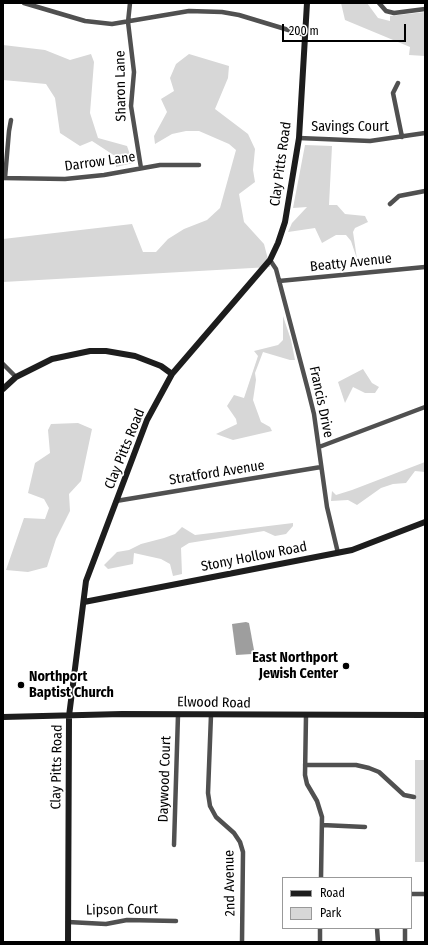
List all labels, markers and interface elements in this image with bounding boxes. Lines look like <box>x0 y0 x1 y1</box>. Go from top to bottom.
scale bar <box>284 16 408 42</box>
text: 200 m <box>289 24 319 38</box>
street label: Sharon Lane <box>112 50 130 122</box>
street label: Savings Court <box>311 119 389 135</box>
street label: Clay Pitts Road <box>267 121 295 207</box>
street label: Darrow Lane <box>64 149 136 175</box>
street label: Beatty Avenue <box>309 250 393 276</box>
street label: Francis Drive <box>305 365 337 439</box>
street label: Clay Pitts Road <box>101 406 149 492</box>
street label: Stratford Avenue <box>168 457 266 489</box>
street label: Stony Hollow Road <box>200 538 308 576</box>
place label: East Northport Jewish Center <box>252 650 338 682</box>
marker: East Northport Jewish Center <box>341 661 351 671</box>
place label: Northport Baptist Church <box>29 669 114 702</box>
marker: Northport Baptist Church <box>16 680 26 690</box>
street label: Elwood Road <box>177 694 251 712</box>
street label: Clay Pitts Road <box>48 724 66 810</box>
street label: Daywood Court <box>155 735 175 823</box>
street label: 2nd Avenue <box>221 850 239 916</box>
legend <box>282 877 412 929</box>
text: Road <box>320 886 345 900</box>
street label: Lipson Court <box>86 901 158 919</box>
text: Park <box>320 906 341 920</box>

